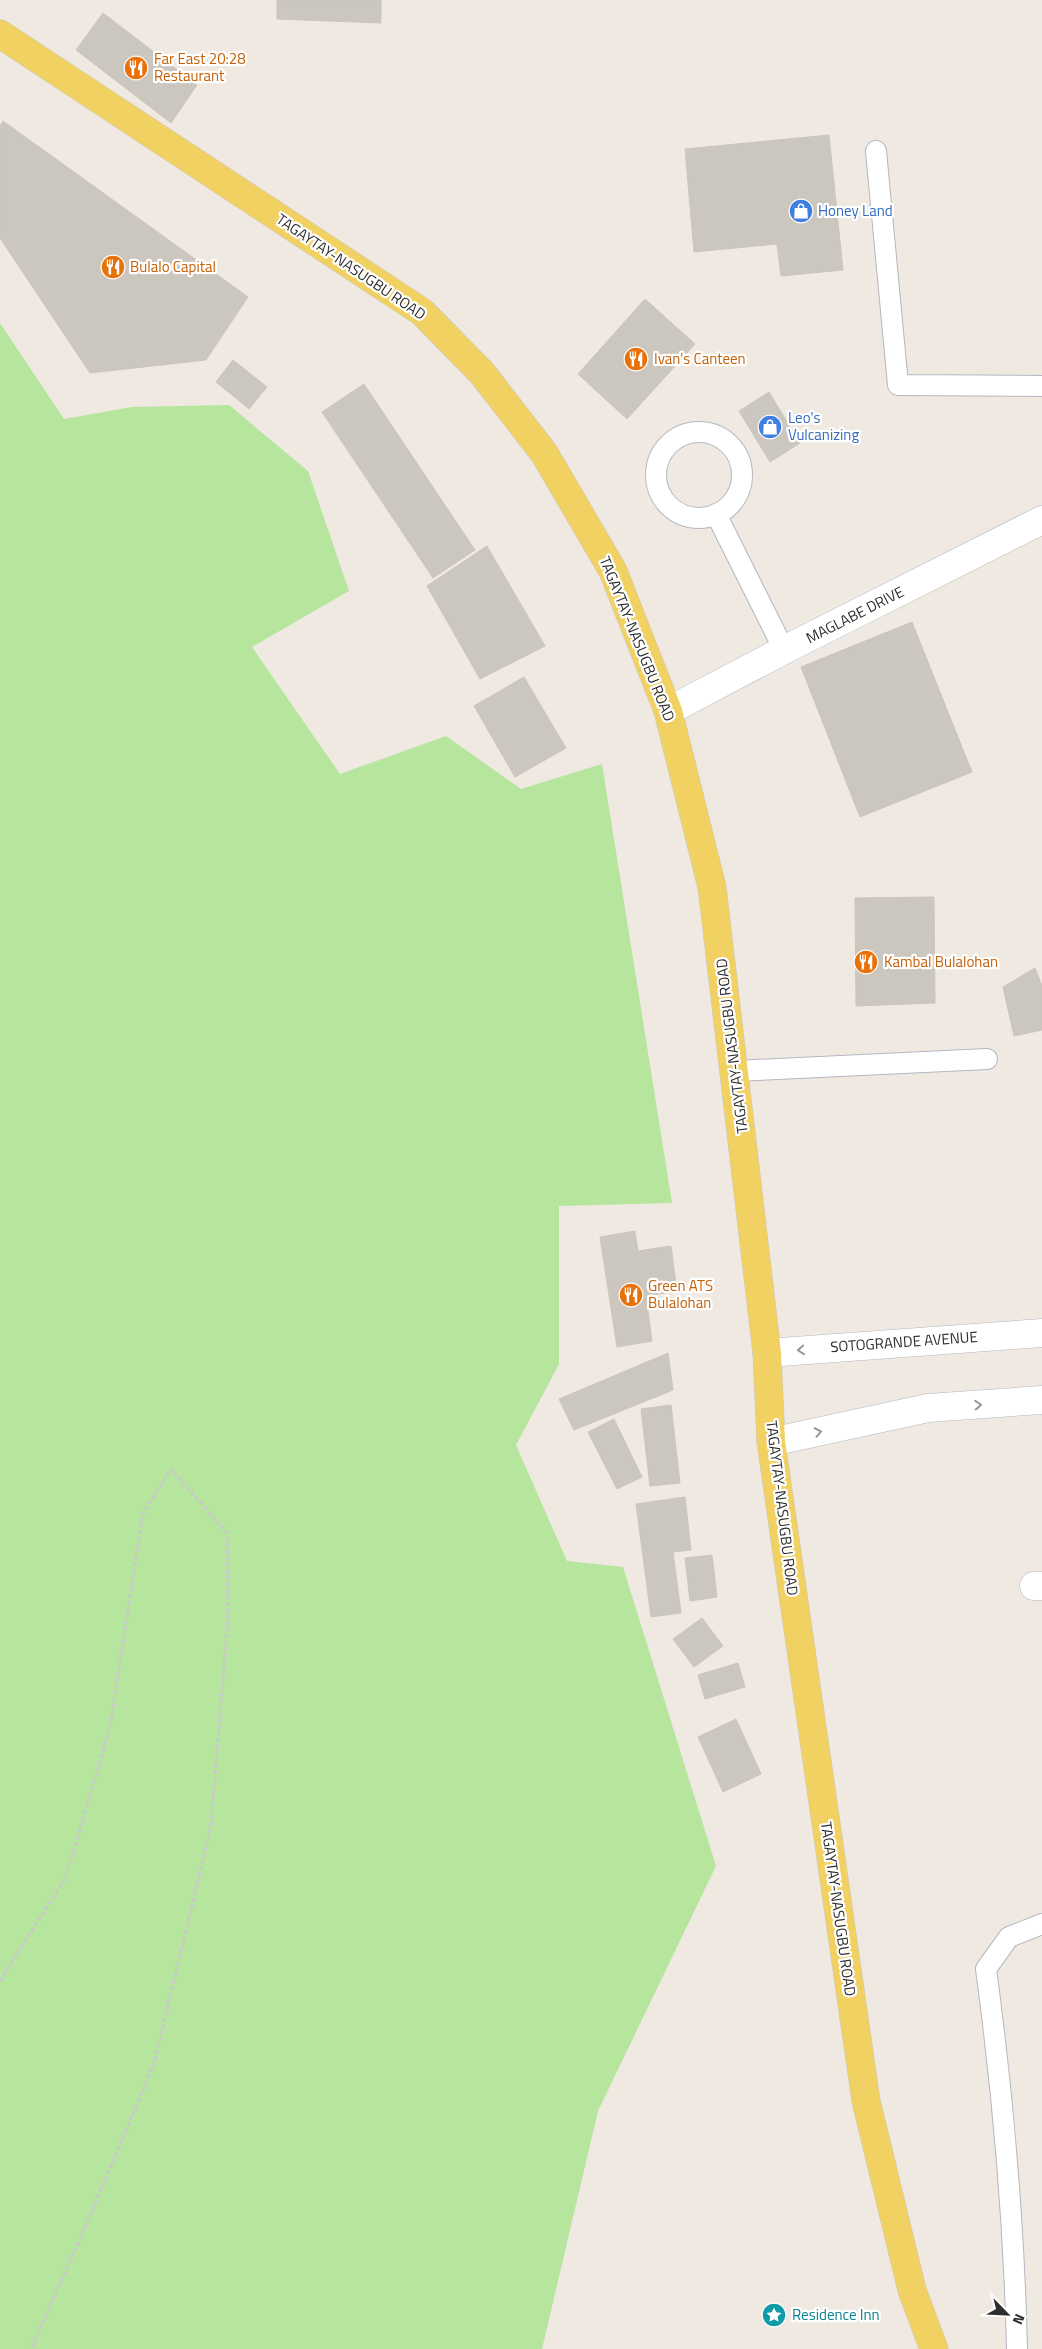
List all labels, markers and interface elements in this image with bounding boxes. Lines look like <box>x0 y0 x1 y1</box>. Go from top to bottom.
place label: Far East 20:28 Restaurant <box>154 47 246 87</box>
restaurant icon: Far East 20:28 Restaurant <box>123 55 149 81</box>
shop icon: Honey Land <box>788 198 814 224</box>
place label: Honey Land <box>818 199 893 222</box>
street label: TAGAYTAY-NASUGBU ROAD <box>272 208 431 325</box>
restaurant icon: Bulalo Capital <box>100 254 126 280</box>
place label: Bulalo Capital <box>130 255 216 278</box>
restaurant icon: Ivan's Canteen <box>623 346 649 372</box>
place label: Ivan's Canteen <box>654 347 746 370</box>
place label: Leo's Vulcanizing <box>788 406 859 446</box>
shop icon: Leo's Vulcanizing <box>757 414 783 440</box>
street label: TAGAYTAY-NASUGBU ROAD <box>594 553 681 725</box>
street label: MAGLABE DRIVE <box>802 580 908 649</box>
restaurant icon: Kambal Bulalohan <box>853 949 879 975</box>
place label: Kambal Bulalohan <box>884 950 998 973</box>
street label: TAGAYTAY-NASUGBU ROAD <box>709 957 754 1135</box>
place label: Green ATS Bulalohan <box>648 1274 713 1314</box>
restaurant icon: Green ATS Bulalohan <box>618 1282 644 1308</box>
street label: SOTOGRANDE AVENUE <box>830 1325 978 1358</box>
one-way arrow <box>797 1344 805 1355</box>
one-way arrow <box>975 1399 983 1410</box>
street label: TAGAYTAY-NASUGBU ROAD <box>760 1419 805 1597</box>
one-way arrow <box>814 1427 823 1437</box>
street label: TAGAYTAY-NASUGBU ROAD <box>815 1820 862 1998</box>
north arrow <box>982 2289 1032 2339</box>
place icon: Residence Inn <box>761 2302 787 2328</box>
place label: Residence Inn <box>792 2303 880 2326</box>
text: N <box>1008 2311 1031 2328</box>

